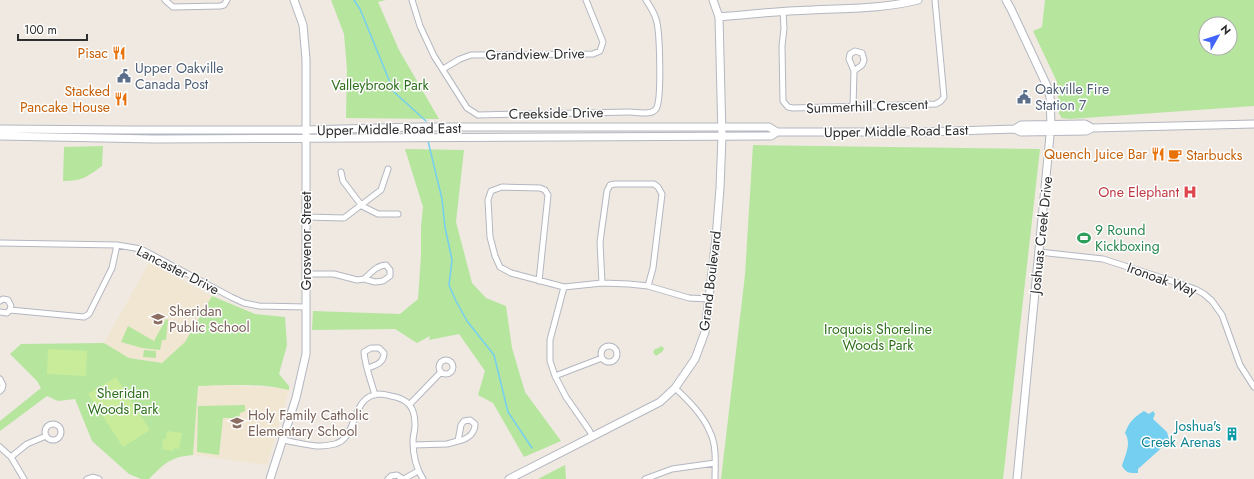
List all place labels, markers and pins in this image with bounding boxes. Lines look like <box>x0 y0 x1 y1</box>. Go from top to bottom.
place label: Pisac <box>78 43 108 63</box>
restaurant icon: Pisac <box>111 45 127 61</box>
place label: Upper Oakville Canada Post <box>135 58 224 94</box>
public building icon: Upper Oakville Canada Post <box>116 68 132 84</box>
place label: Oakville Fire Station 7 <box>1035 79 1109 115</box>
place label: Stacked Pancake House <box>20 81 110 117</box>
public building icon: Oakville Fire Station 7 <box>1016 89 1032 105</box>
restaurant icon: Stacked Pancake House <box>113 91 129 107</box>
place label: Quench Juice Bar <box>1044 144 1147 164</box>
place label: Starbucks <box>1186 145 1243 165</box>
restaurant icon: Quench Juice Bar <box>1150 146 1166 162</box>
cafe icon: Starbucks <box>1167 147 1183 163</box>
place label: One Elephant <box>1098 182 1180 202</box>
hospital icon: One Elephant <box>1182 184 1198 200</box>
place label: 9 Round Kickboxing <box>1095 220 1160 256</box>
sports icon: 9 Round Kickboxing <box>1076 230 1092 246</box>
place label: Sheridan Public School <box>169 301 250 337</box>
school or university icon: Sheridan Public School <box>150 311 166 327</box>
place label: Holy Family Catholic Elementary School <box>248 405 369 441</box>
school or university icon: Holy Family Catholic Elementary School <box>229 415 245 431</box>
place label: Joshua's Creek Arenas <box>1141 416 1221 452</box>
building icon: Joshua's Creek Arenas <box>1224 426 1240 442</box>

